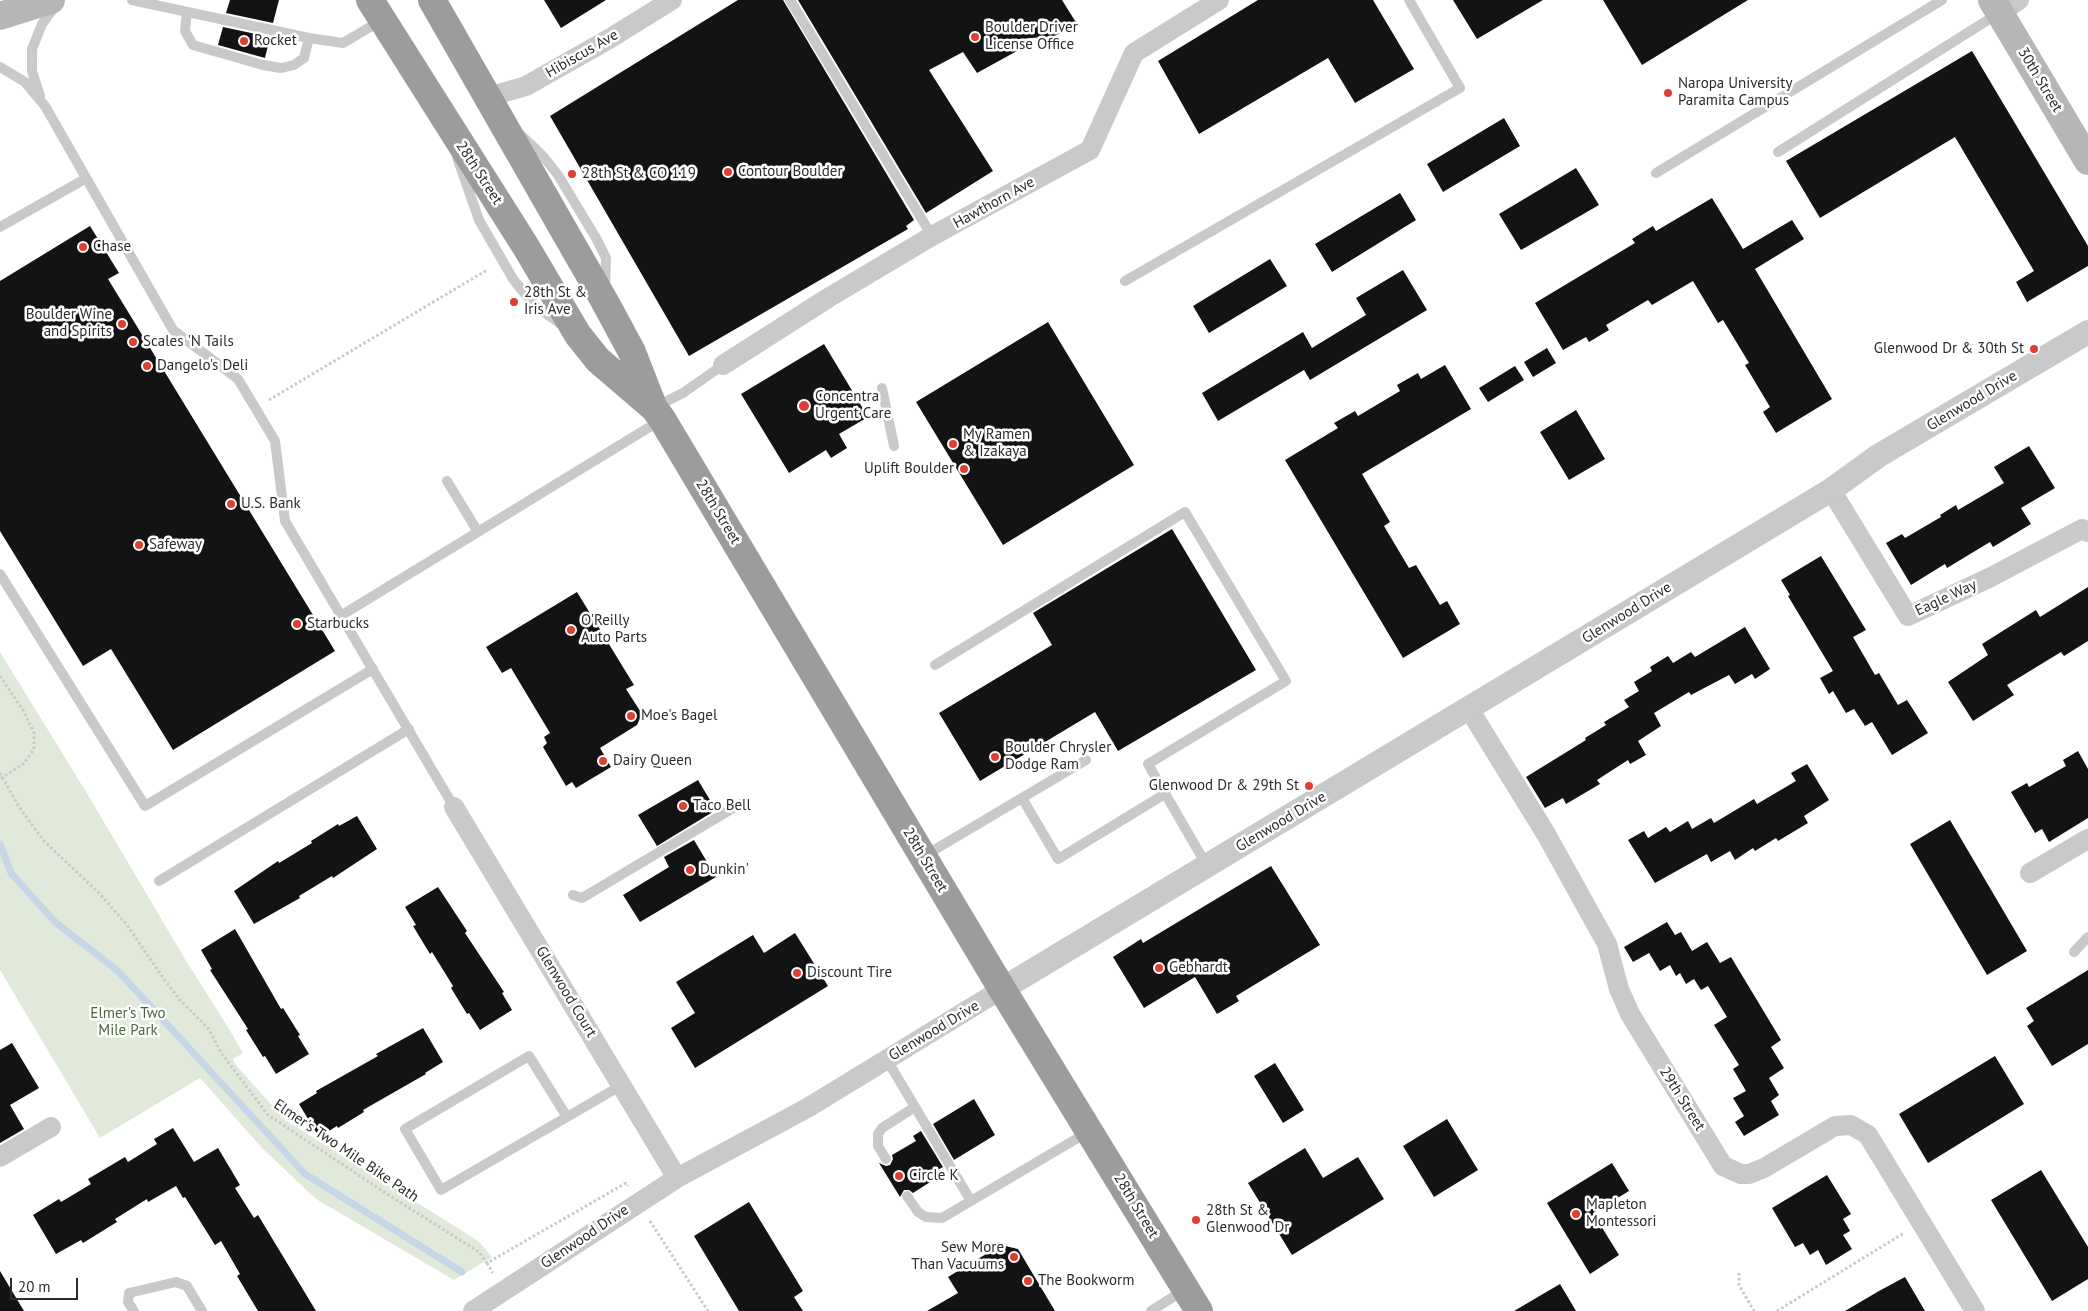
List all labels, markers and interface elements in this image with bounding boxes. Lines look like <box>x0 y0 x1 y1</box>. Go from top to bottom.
place label: Boulder Driver License Office <box>985 19 1078 54</box>
street label: Hibiscus Ave <box>543 26 621 82</box>
marker: Boulder Driver License Office <box>969 31 981 43</box>
place label: Rocket <box>254 32 297 50</box>
marker: Rocket <box>238 35 250 47</box>
street label: 30th Street <box>2014 45 2066 115</box>
place label: Naropa University Paramita Campus <box>1678 75 1792 110</box>
marker: Naropa University Paramita Campus <box>1662 87 1674 99</box>
street label: 28th Street <box>452 138 506 208</box>
place label: Contour Boulder <box>738 163 842 181</box>
place label: 28th St & CO 119 <box>582 165 696 183</box>
marker: Contour Boulder <box>722 166 734 178</box>
marker: 28th St & CO 119 <box>566 168 578 180</box>
street label: Hawthorn Ave <box>950 173 1038 233</box>
place label: Chase <box>93 238 131 256</box>
marker: Chase <box>77 241 89 253</box>
place label: 28th St & Iris Ave <box>524 284 587 319</box>
marker: 28th St & Iris Ave <box>508 296 520 308</box>
place label: Boulder Wine and Spirits <box>26 306 112 341</box>
marker: Boulder Wine and Spirits <box>116 318 128 330</box>
place label: Scales 'N Tails <box>143 333 234 351</box>
marker: Scales 'N Tails <box>127 336 139 348</box>
place label: Glenwood Dr & 30th St <box>1874 340 2024 358</box>
marker: Glenwood Dr & 30th St <box>2028 343 2040 355</box>
place label: Dangelo's Deli <box>157 357 248 375</box>
marker: Dangelo's Deli <box>141 360 153 372</box>
street label: Glenwood Drive <box>1924 367 2020 435</box>
place label: Concentra Urgent Care <box>815 388 891 423</box>
marker: Concentra Urgent Care <box>797 399 811 413</box>
place label: My Ramen & Izakaya <box>963 426 1030 461</box>
marker: My Ramen & Izakaya <box>947 438 959 450</box>
place label: Uplift Boulder <box>864 460 954 478</box>
marker: Uplift Boulder <box>958 463 970 475</box>
street label: 28th Street <box>692 477 744 547</box>
place label: U.S. Bank <box>241 495 301 513</box>
marker: U.S. Bank <box>225 498 237 510</box>
place label: Safeway <box>149 536 202 554</box>
marker: Safeway <box>133 539 145 551</box>
street label: Eagle Way <box>1912 576 1980 620</box>
street label: Glenwood Drive <box>1579 578 1675 648</box>
place label: O'Reilly Auto Parts <box>581 612 647 647</box>
place label: Starbucks <box>307 615 369 633</box>
marker: Starbucks <box>291 618 303 630</box>
marker: O'Reilly Auto Parts <box>565 624 577 636</box>
place label: Moe's Bagel <box>641 707 717 725</box>
marker: Moe's Bagel <box>625 710 637 722</box>
place label: Boulder Chrysler Dodge Ram <box>1005 739 1111 774</box>
marker: Boulder Chrysler Dodge Ram <box>989 751 1001 763</box>
place label: Dairy Queen <box>613 752 692 770</box>
marker: Dairy Queen <box>597 755 609 767</box>
place label: Glenwood Dr & 29th St <box>1149 777 1299 795</box>
marker: Glenwood Dr & 29th St <box>1303 780 1315 792</box>
street label: Glenwood Drive <box>1233 788 1329 856</box>
place label: Taco Bell <box>693 797 751 815</box>
marker: Taco Bell <box>677 800 689 812</box>
street label: 28th Street <box>899 825 951 895</box>
place label: Dunkin' <box>700 861 749 879</box>
marker: Dunkin' <box>684 864 696 876</box>
street label: Glenwood Court <box>532 943 600 1041</box>
place label: Gebhardt <box>1169 959 1228 977</box>
marker: Gebhardt <box>1153 962 1165 974</box>
place label: Discount Tire <box>807 964 892 982</box>
marker: Discount Tire <box>791 967 803 979</box>
street label: Glenwood Drive <box>886 997 982 1065</box>
park label: Elmer's Two Mile Park <box>90 1005 166 1040</box>
street label: 29th Street <box>1655 1064 1709 1134</box>
street label: Elmer's Two Mile Bike Path <box>270 1096 422 1206</box>
place label: Circle K <box>909 1167 959 1185</box>
marker: Circle K <box>893 1170 905 1182</box>
street label: 28th Street <box>1110 1171 1162 1241</box>
place label: Mapleton Montessori <box>1586 1196 1656 1231</box>
street label: Glenwood Drive <box>538 1201 632 1273</box>
place label: 28th St & Glenwood Dr <box>1206 1202 1289 1237</box>
marker: Mapleton Montessori <box>1570 1208 1582 1220</box>
marker: 28th St & Glenwood Dr <box>1190 1214 1202 1226</box>
place label: Sew More Than Vacuums <box>911 1239 1004 1274</box>
marker: Sew More Than Vacuums <box>1008 1251 1020 1263</box>
scale bar <box>12 1268 80 1300</box>
place label: The Bookworm <box>1038 1272 1134 1290</box>
marker: The Bookworm <box>1022 1275 1034 1287</box>
text: 20 m <box>18 1277 51 1296</box>

